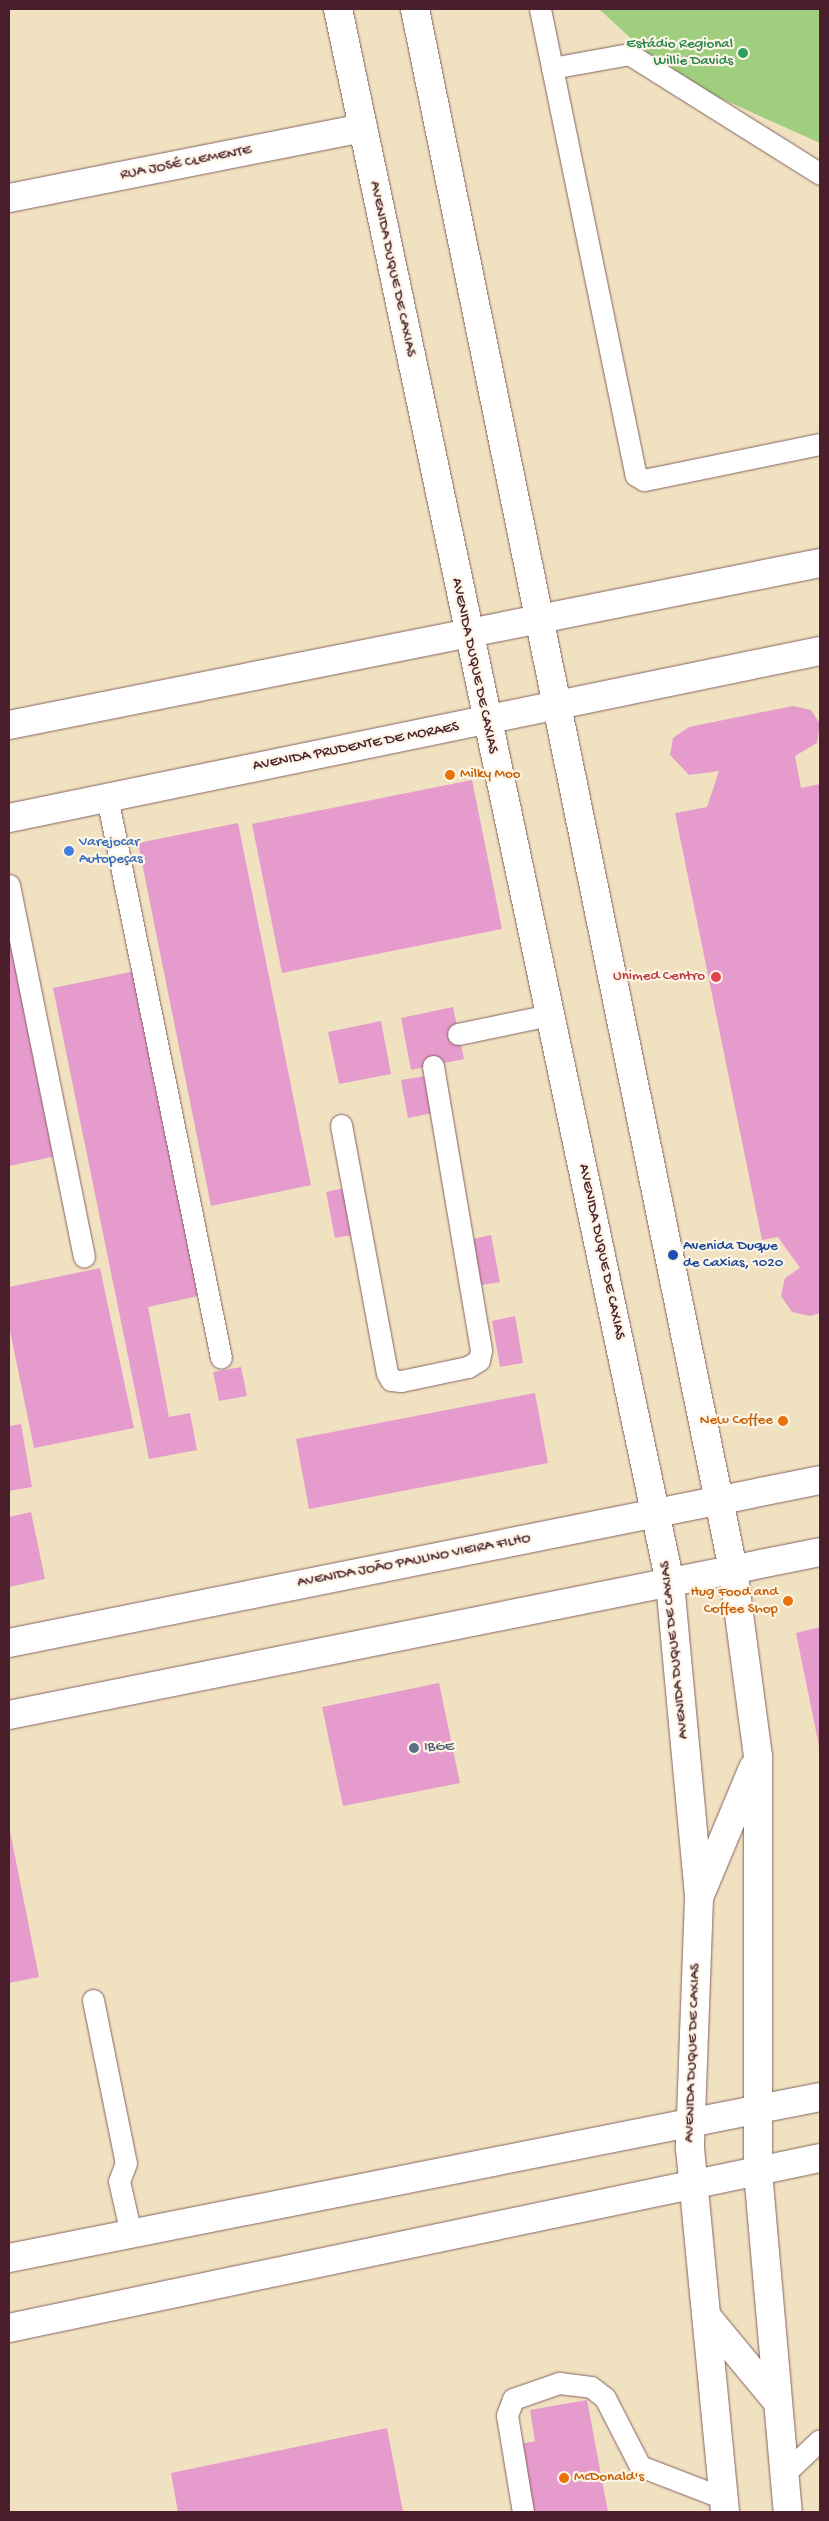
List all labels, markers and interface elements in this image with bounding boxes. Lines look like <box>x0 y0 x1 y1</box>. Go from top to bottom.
place label: Estádio Regional Willie Davids <box>626 35 733 70</box>
marker: Estádio Regional Willie Davids <box>737 47 749 59</box>
street label: RUA JOSÉ CLEMENTE <box>119 141 253 185</box>
street label: AVENIDA DUQUE DE CAXIAS <box>365 179 419 359</box>
street label: AVENIDA DUQUE DE CAXIAS <box>447 576 501 756</box>
street label: AVENIDA PRUDENTE DE MORAES <box>251 718 461 776</box>
place label: Milky Moo <box>460 766 521 784</box>
marker: Milky Moo <box>444 769 456 781</box>
place label: Varejocar Autopeças <box>79 833 143 868</box>
marker: Varejocar Autopeças <box>63 845 75 857</box>
place label: Unimed Centro <box>613 968 705 986</box>
marker: Unimed Centro <box>709 970 723 984</box>
street label: AVENIDA DUQUE DE CAXIAS <box>574 1162 628 1342</box>
place label: Avenida Duque de Caxias, 1020 <box>683 1237 783 1272</box>
marker: Avenida Duque de Caxias, 1020 <box>667 1249 679 1261</box>
place label: New Coffee <box>700 1412 773 1430</box>
marker: New Coffee <box>777 1415 789 1427</box>
street label: AVENIDA JOÃO PAULINO VIEIRA FILHO <box>296 1530 532 1592</box>
street label: AVENIDA DUQUE DE CAXIAS <box>657 1560 693 1740</box>
place label: Hug Food and Coffee Shop <box>690 1583 778 1618</box>
marker: Hug Food and Coffee Shop <box>782 1595 794 1607</box>
place label: IBGE <box>424 1739 454 1757</box>
marker: IBGE <box>408 1742 420 1754</box>
street label: AVENIDA DUQUE DE CAXIAS <box>681 1963 705 2143</box>
place label: McDonald's <box>574 2469 644 2487</box>
marker: McDonald's <box>558 2472 570 2484</box>

